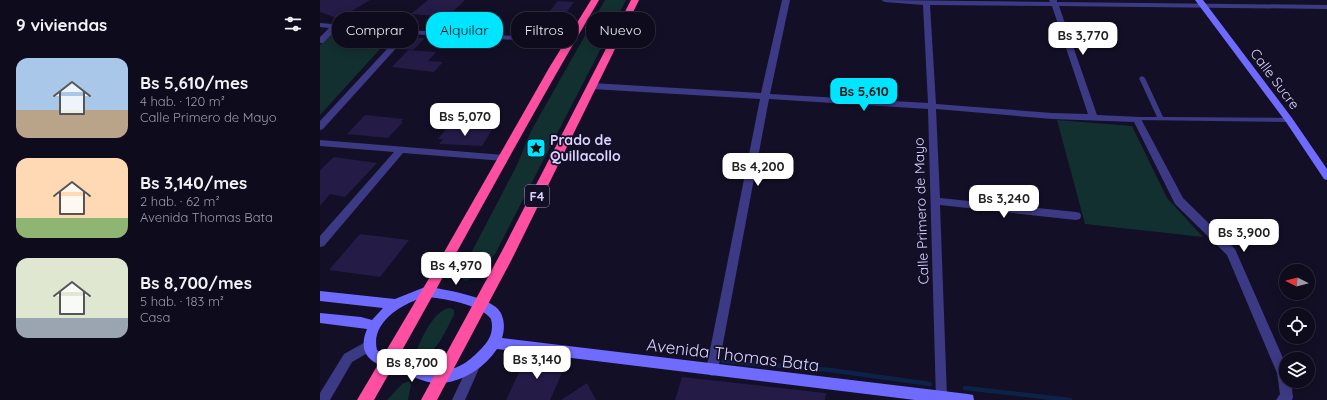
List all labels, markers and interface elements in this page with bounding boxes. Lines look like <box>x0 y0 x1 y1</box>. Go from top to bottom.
chip: Comprar <box>332 12 418 48</box>
chip: Alquilar <box>426 12 503 48</box>
chip: Filtros <box>511 12 578 48</box>
chip: Nuevo <box>586 12 655 48</box>
icon: filters <box>282 13 304 35</box>
text: 9 viviendas <box>16 14 107 35</box>
pin: Bs 3,770 <box>1042 22 1124 56</box>
text: Bs 3,770 <box>1057 27 1109 43</box>
street label: Calle Sucre <box>1246 45 1304 113</box>
text: Bs 5,610/mes <box>140 72 248 93</box>
icon: home <box>48 74 96 122</box>
pin: Bs 5,610 <box>823 78 905 112</box>
text: Bs 5,610 <box>839 83 889 99</box>
text: 4 hab. · 120 m² <box>140 93 225 109</box>
pin: Bs 5,070 <box>424 103 506 137</box>
text: Bs 5,070 <box>439 108 491 124</box>
text: Calle Primero de Mayo <box>140 109 277 125</box>
place label: Prado de Quillacollo <box>550 131 621 165</box>
place icon: Prado de Quillacollo <box>525 137 547 159</box>
street label: Calle Primero de Mayo <box>909 137 933 285</box>
pin: Bs 4,200 <box>717 153 799 187</box>
text: Bs 4,200 <box>731 158 785 174</box>
text: Bs 3,140/mes <box>140 172 247 193</box>
icon: home <box>48 174 96 222</box>
road number: F4 <box>525 185 549 207</box>
pin: Bs 3,240 <box>963 185 1045 219</box>
text: Bs 3,240 <box>978 190 1030 206</box>
text: 2 hab. · 62 m² <box>140 193 220 209</box>
text: Avenida Thomas Bata <box>140 209 273 225</box>
pin: Bs 3,900 <box>1203 219 1285 253</box>
text: Bs 3,900 <box>1218 224 1270 240</box>
pin: Bs 4,970 <box>415 252 497 286</box>
text: Bs 4,970 <box>430 257 482 273</box>
north arrow <box>1279 264 1315 300</box>
map controls <box>1279 264 1315 388</box>
text: Bs 8,700/mes <box>140 272 252 293</box>
icon: home <box>48 274 96 322</box>
text: 5 hab. · 183 m² <box>140 293 224 309</box>
button: locate <box>1279 308 1315 344</box>
text: Casa <box>140 309 170 325</box>
street label: Avenida Thomas Bata <box>646 333 821 376</box>
pin: Bs 3,140 <box>496 346 578 380</box>
pin: Bs 8,700 <box>371 349 453 383</box>
text: Bs 3,140 <box>513 351 561 367</box>
button: layers <box>1279 352 1315 388</box>
text: Bs 8,700 <box>386 354 438 370</box>

